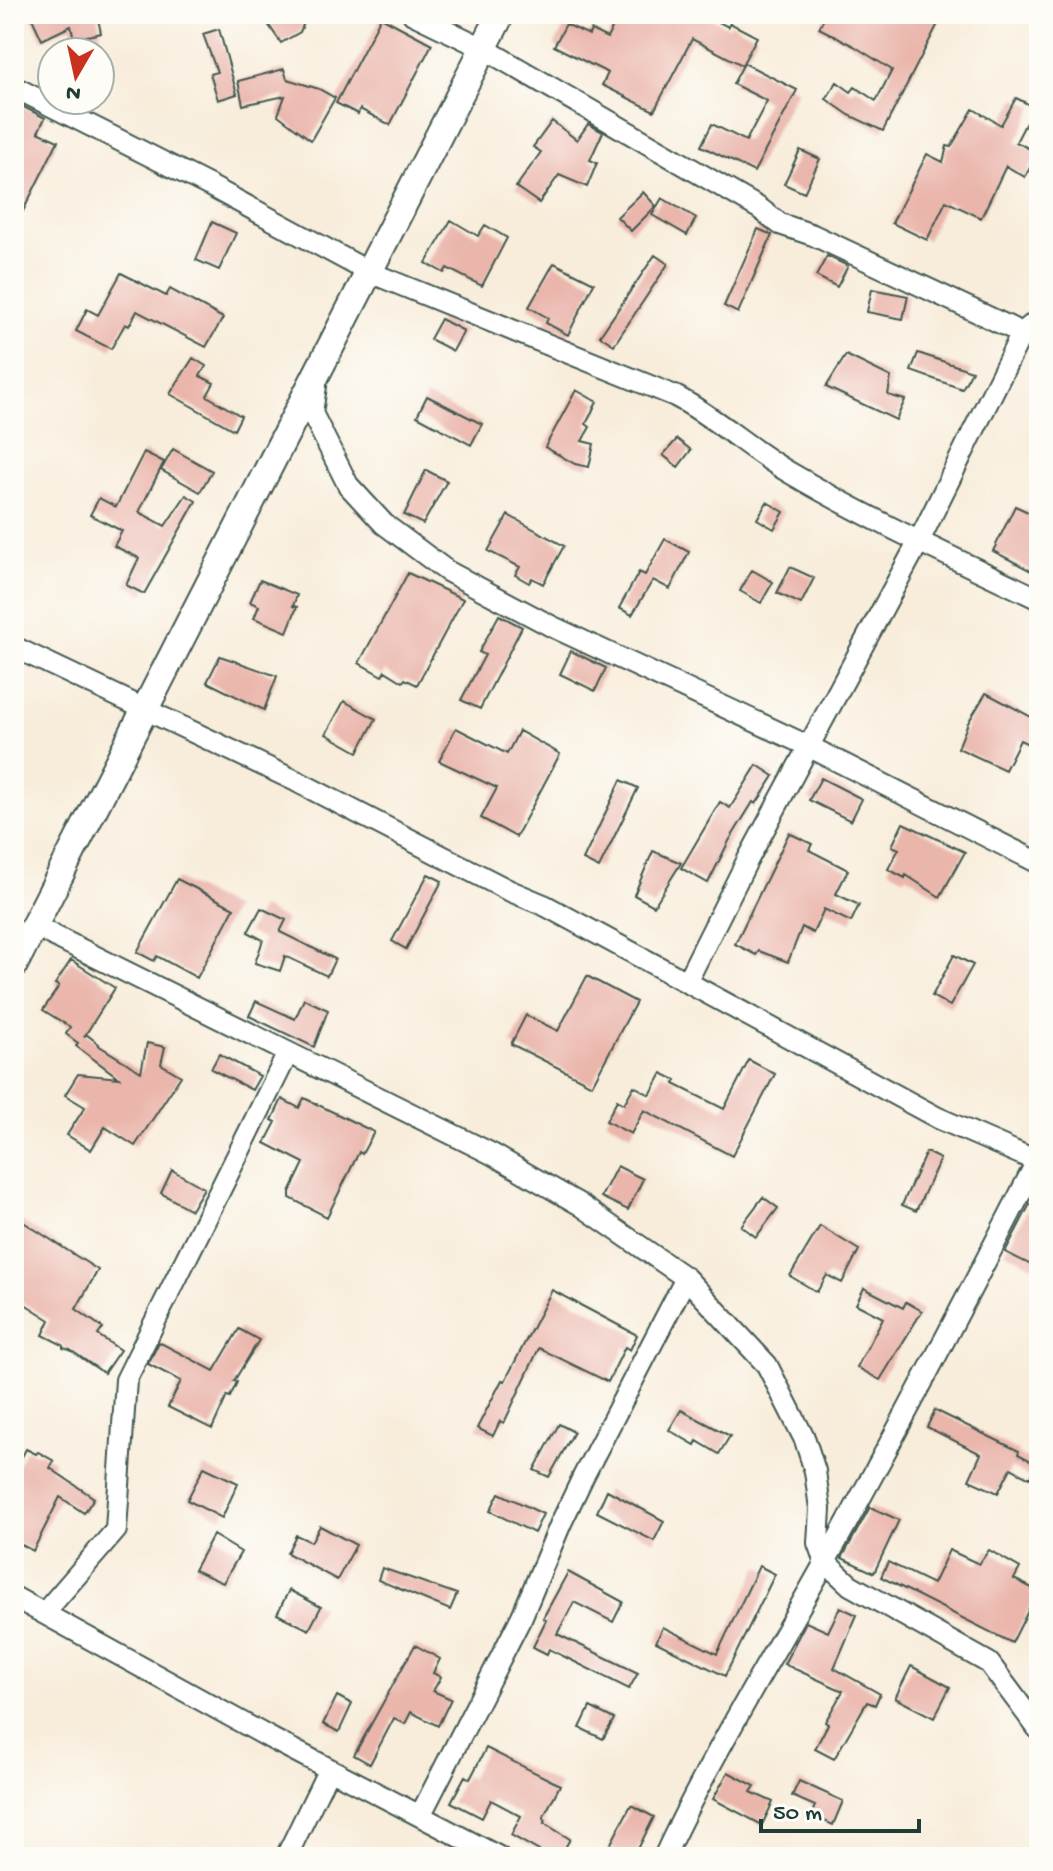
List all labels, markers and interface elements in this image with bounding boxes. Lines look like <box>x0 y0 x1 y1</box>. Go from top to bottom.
north arrow <box>36 36 116 116</box>
text: N <box>64 78 83 106</box>
scale bar <box>761 1783 919 1833</box>
text: 50 m <box>773 1800 822 1829</box>

